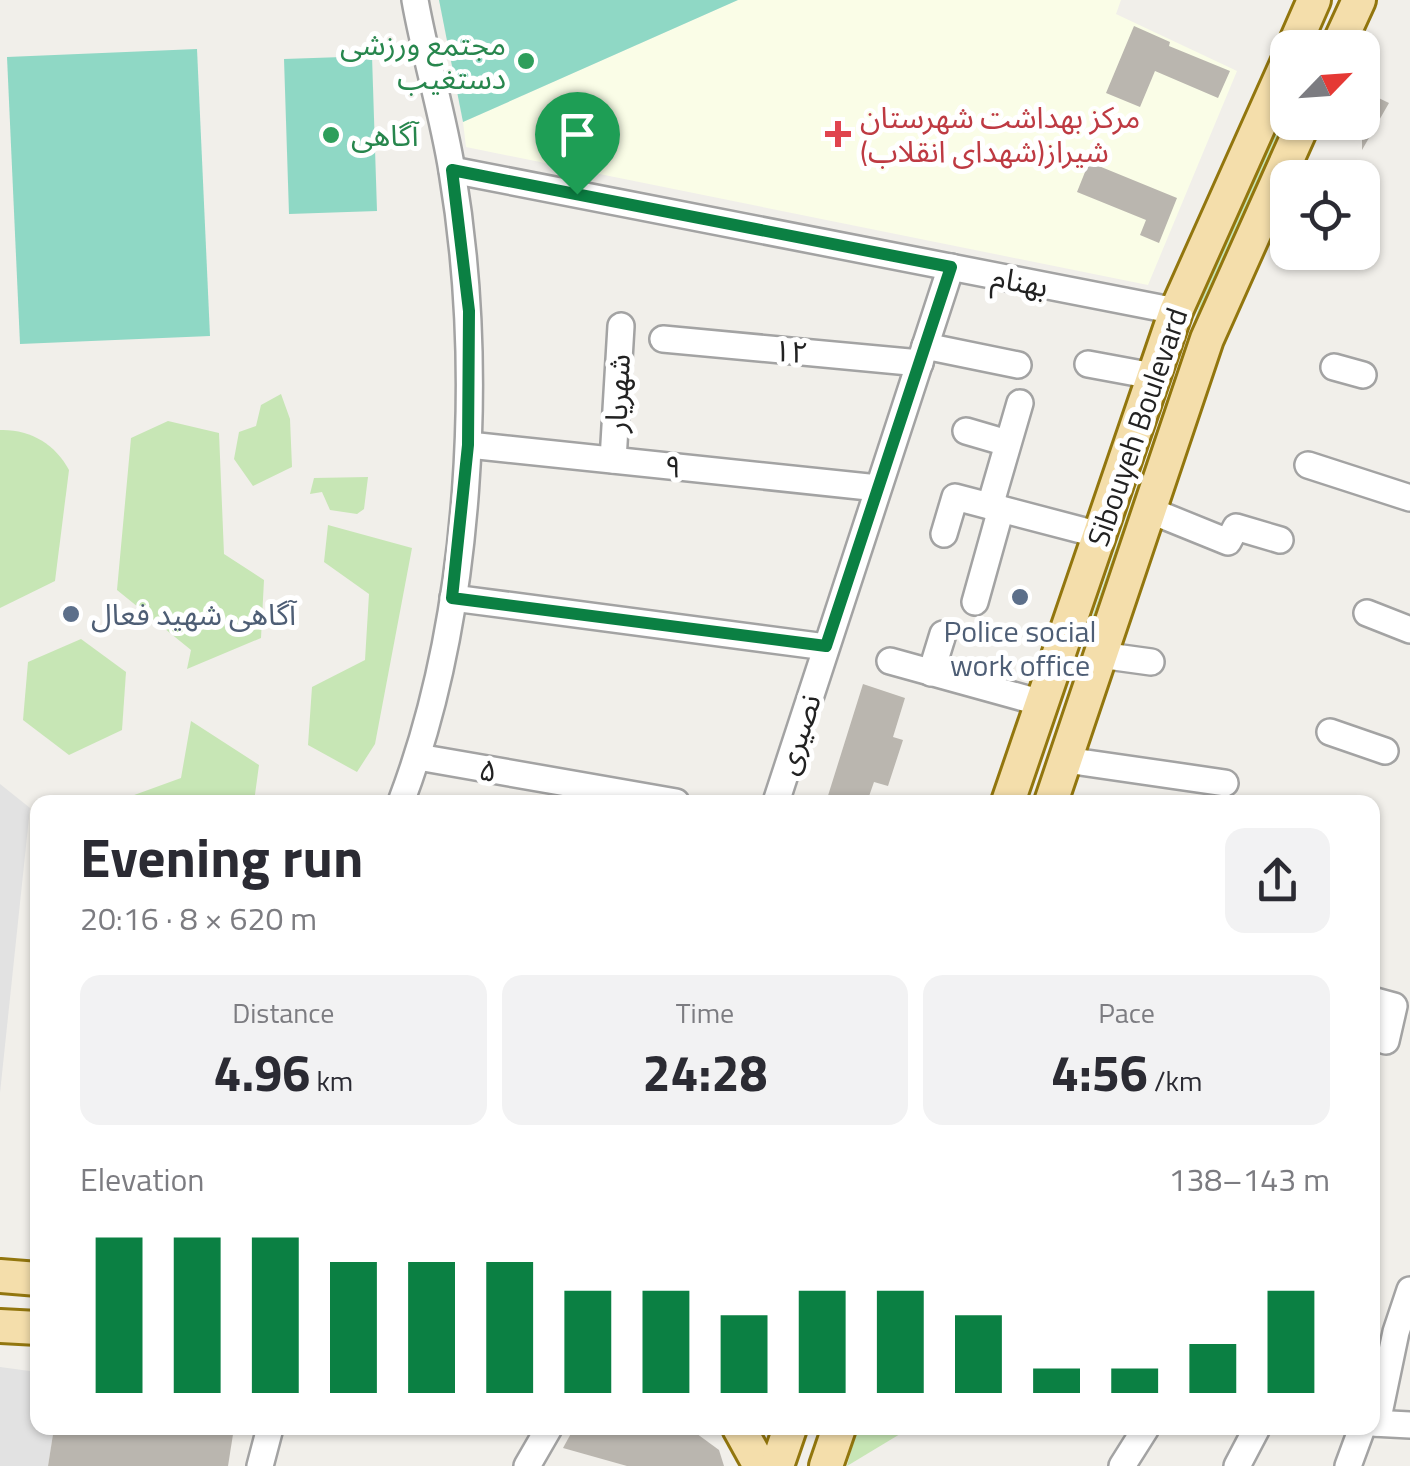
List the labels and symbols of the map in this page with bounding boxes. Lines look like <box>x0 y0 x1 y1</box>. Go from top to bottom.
place label: مجتمع ورزشی دستغیب <box>340 21 506 101</box>
north arrow <box>1270 30 1380 140</box>
marker: مجتمع ورزشی دستغیب <box>515 50 537 72</box>
pin <box>535 92 620 195</box>
place label: مرکز بهداشت شهرستان شیراز(شهدای انقلاب) <box>860 94 1140 174</box>
place label: آگاهی <box>351 112 420 158</box>
marker: مرکز بهداشت شهرستان شیراز(شهدای انقلاب) <box>825 121 851 147</box>
marker: آگاهی <box>320 124 342 146</box>
street label: بهنام <box>988 253 1052 309</box>
street label: Sibouyeh Boulevard <box>1075 301 1199 553</box>
street label: ۱۲ <box>772 327 810 375</box>
street label: شهریار <box>592 353 642 434</box>
street label: ۹ <box>662 442 684 490</box>
marker: Police social work office <box>1009 586 1031 608</box>
place label: آگاهی شهید فعال <box>91 591 297 637</box>
marker: آگاهی شهید فعال <box>60 603 82 625</box>
place label: Police social work office <box>943 608 1097 688</box>
street label: نصیری <box>763 688 833 780</box>
street label: ۵ <box>476 746 500 794</box>

